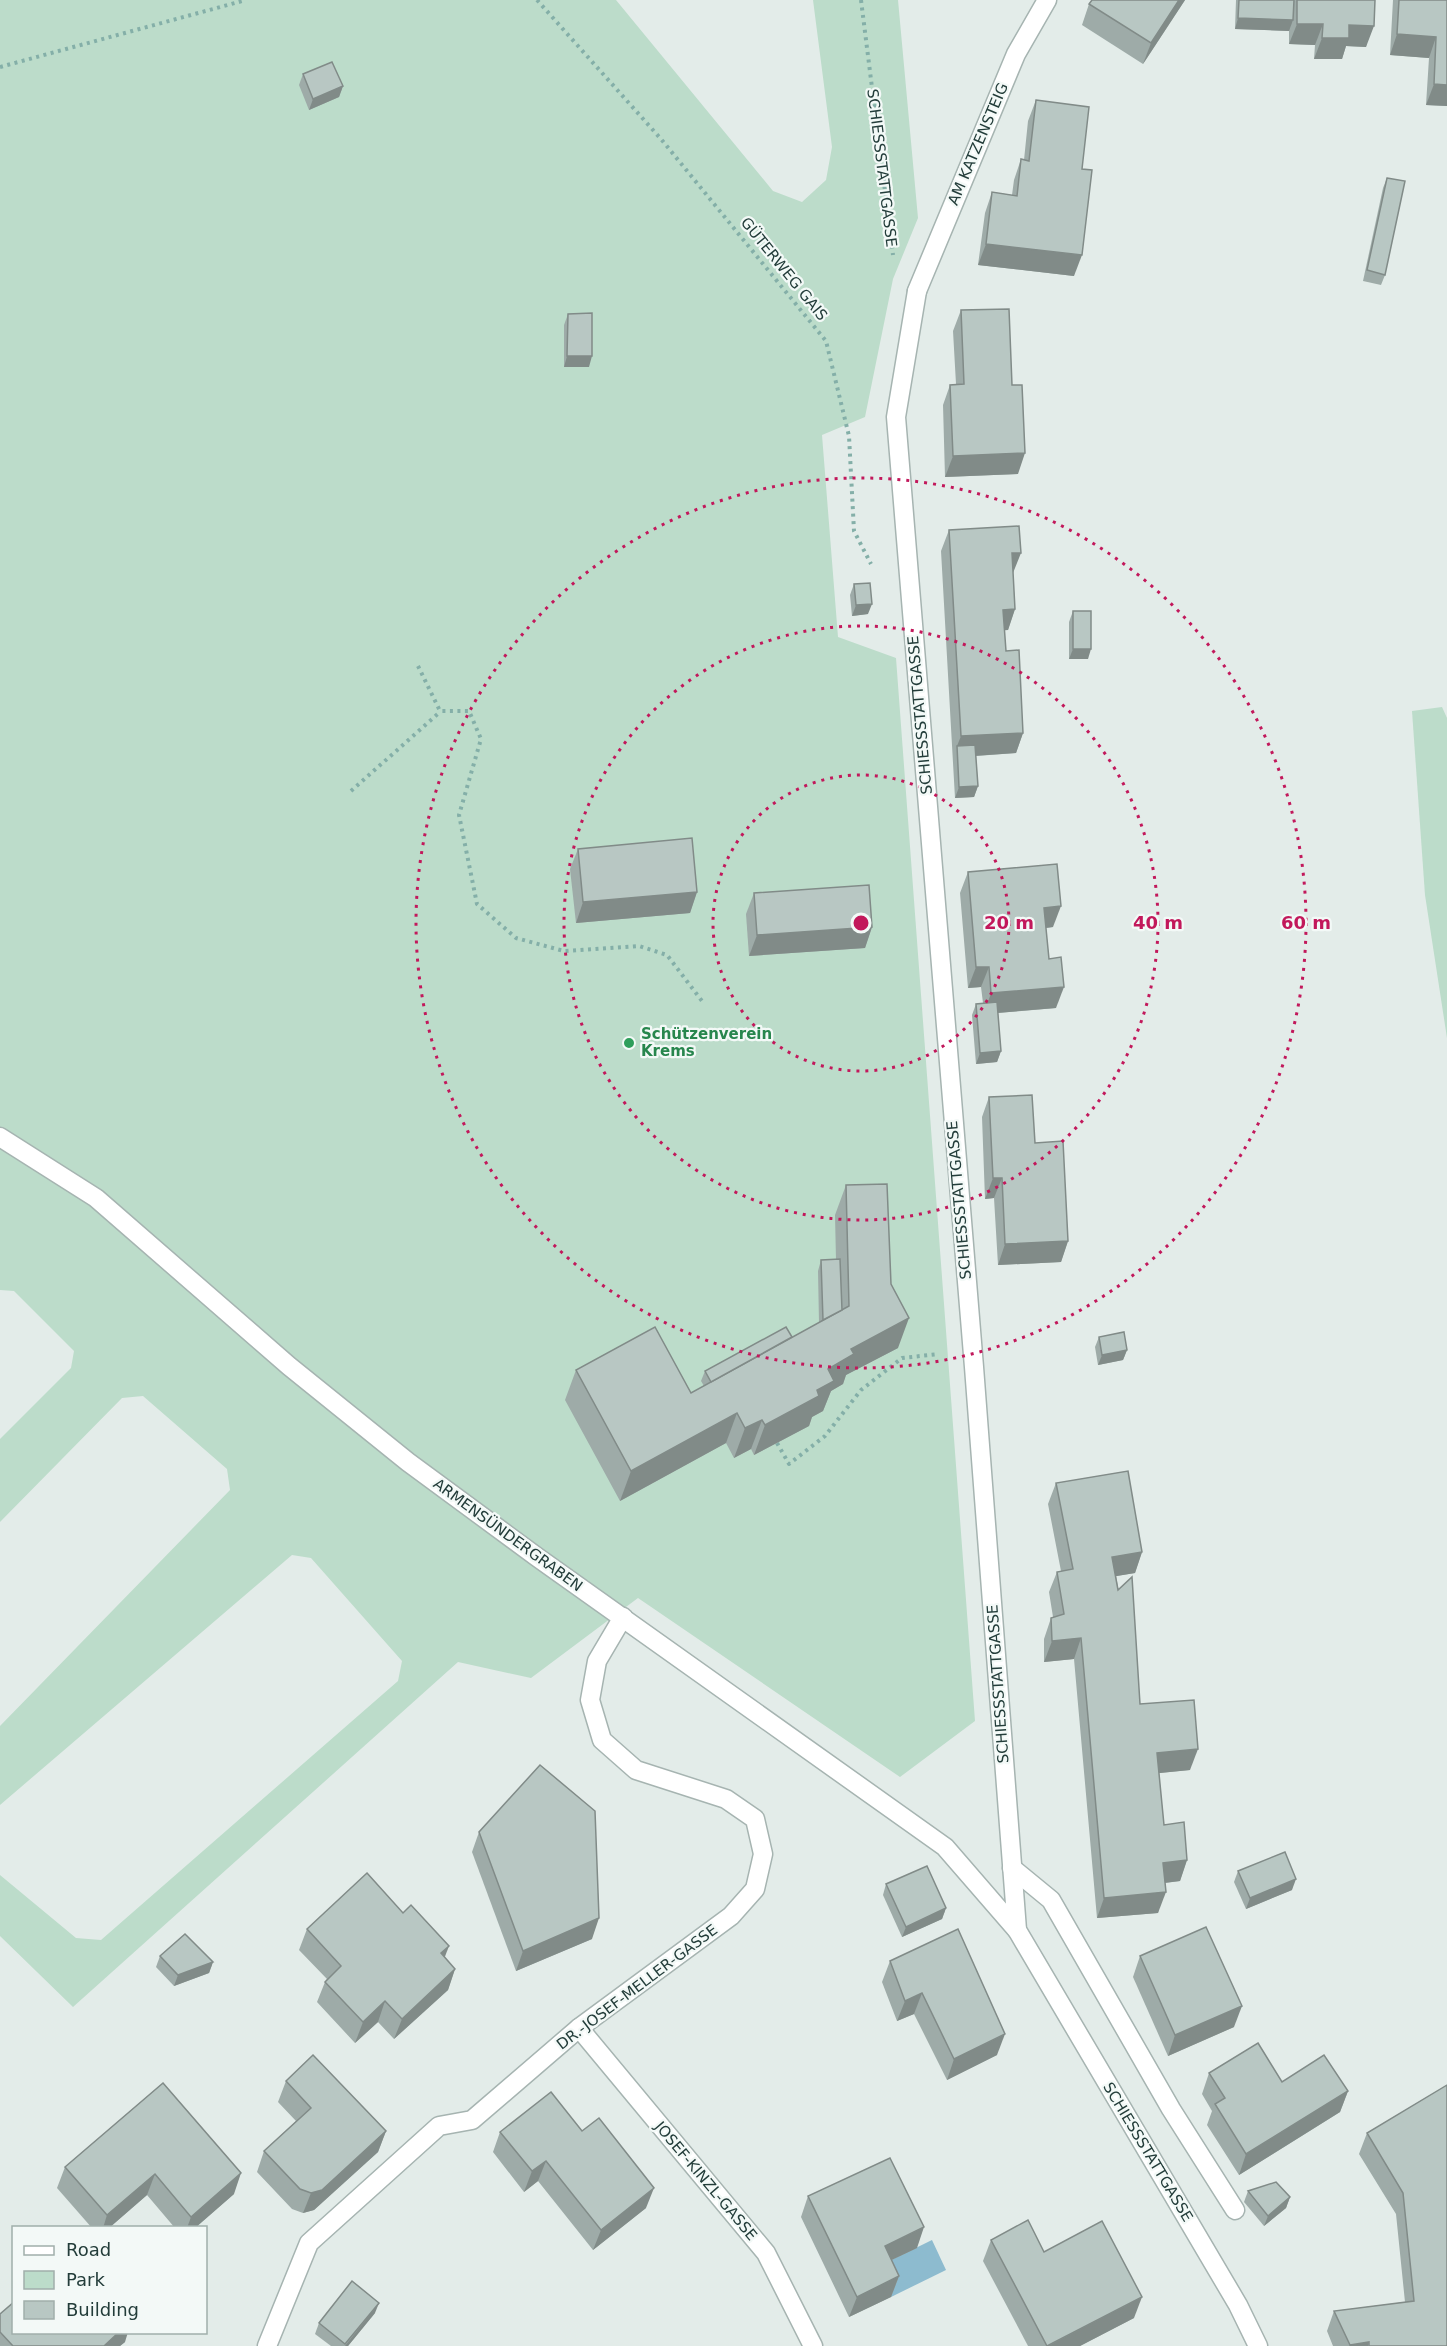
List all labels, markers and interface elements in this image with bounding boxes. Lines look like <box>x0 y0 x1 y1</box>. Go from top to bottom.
street label: AM KATZENSTEIG <box>944 80 1012 208</box>
street label: SCHIESSSTATTGASSE <box>863 88 901 248</box>
street label: GÜTERWEG GAIS <box>737 213 832 324</box>
street label: SCHIESSSTATTGASSE <box>904 635 936 795</box>
text: 20 m <box>984 912 1034 933</box>
text: 40 m <box>1133 912 1183 933</box>
text: 60 m <box>1281 912 1331 933</box>
centre of rings <box>851 913 871 933</box>
place label: Schützenverein Krems <box>641 1025 772 1060</box>
marker: Schützenverein Krems <box>622 1036 636 1050</box>
street label: SCHIESSSTATTGASSE <box>943 1120 975 1280</box>
street label: ARMENSÜNDERGRABEN <box>430 1474 587 1595</box>
street label: SCHIESSSTATTGASSE <box>983 1604 1013 1764</box>
street label: DR.-JOSEF-MELLER-GASSE <box>553 1921 721 2053</box>
street label: SCHIESSSTATTGASSE <box>1099 2079 1197 2225</box>
street label: JOSEF-KINZL-GASSE <box>650 2117 761 2244</box>
legend <box>12 2226 207 2334</box>
text: Road <box>66 2239 111 2260</box>
text: Park <box>66 2269 105 2290</box>
text: Building <box>66 2299 139 2320</box>

